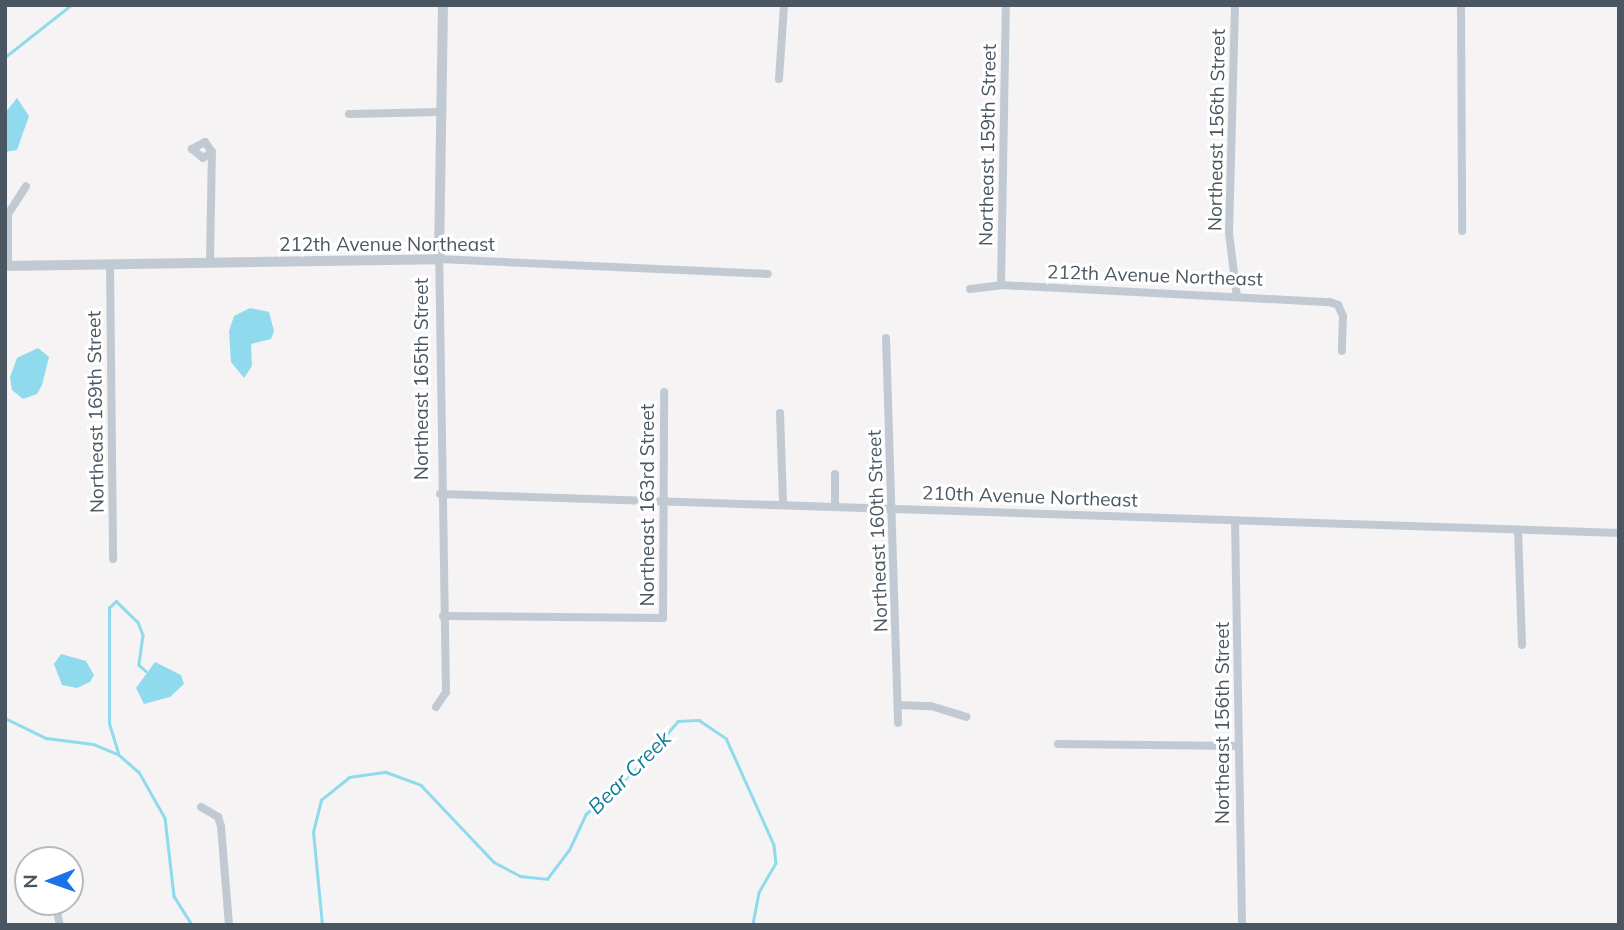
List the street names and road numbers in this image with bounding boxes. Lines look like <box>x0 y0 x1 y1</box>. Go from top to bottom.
street label: Northeast 156th Street <box>1204 29 1230 231</box>
street label: Northeast 159th Street <box>975 44 1001 246</box>
street label: 212th Avenue Northeast <box>279 234 495 256</box>
street label: 212th Avenue Northeast <box>1047 261 1263 291</box>
street label: Northeast 165th Street <box>411 278 433 480</box>
street label: Northeast 169th Street <box>83 311 109 513</box>
street label: Northeast 163rd Street <box>637 404 659 606</box>
street label: Northeast 160th Street <box>863 429 893 633</box>
street label: 210th Avenue Northeast <box>922 482 1138 512</box>
street label: Northeast 156th Street <box>1212 622 1234 824</box>

